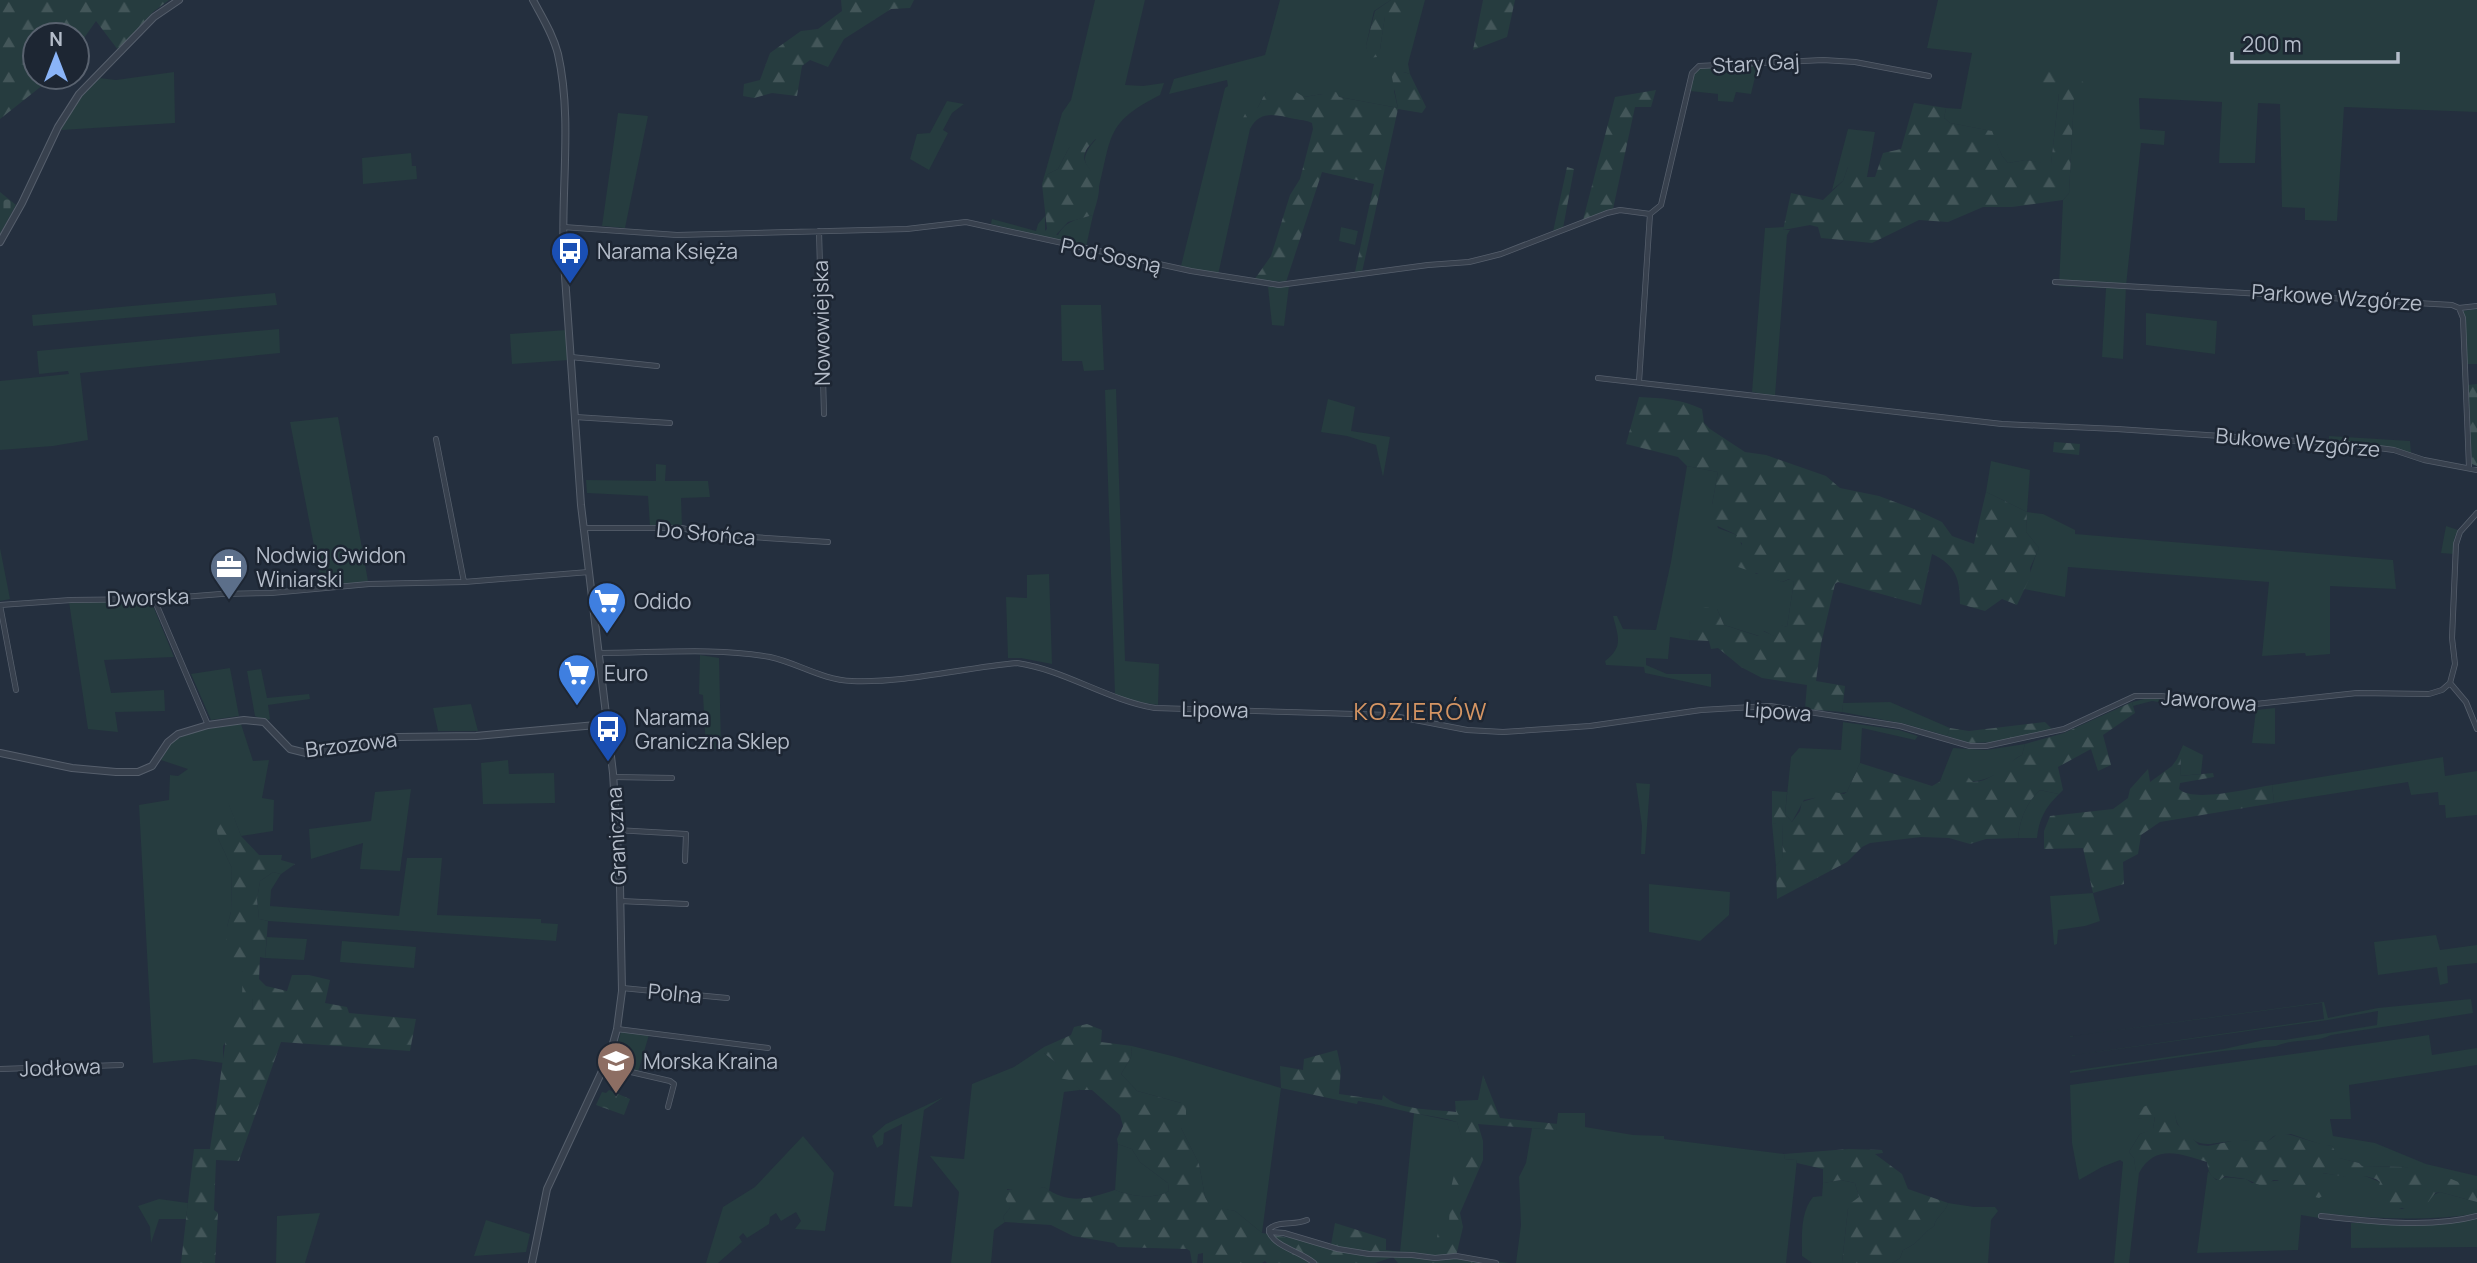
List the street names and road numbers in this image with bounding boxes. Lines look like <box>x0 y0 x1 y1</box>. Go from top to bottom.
street label: Stary Gaj <box>1712 47 1800 79</box>
street label: Pod Sosną <box>1058 231 1164 279</box>
street label: Nowowiejska <box>806 260 836 386</box>
street label: Parkowe Wzgórze <box>2251 277 2423 317</box>
street label: Bukowe Wzgórze <box>2215 421 2381 463</box>
street label: Do Słońca <box>655 515 757 551</box>
street label: Dworska <box>106 582 190 612</box>
street label: Jaworowa <box>2160 683 2258 717</box>
street label: Lipowa <box>1181 694 1249 724</box>
street label: Lipowa <box>1743 695 1813 727</box>
street label: Brzozowa <box>304 724 398 764</box>
street label: Graniczna <box>599 786 633 886</box>
street label: Polna <box>647 977 703 1009</box>
street label: Jodłowa <box>19 1052 101 1082</box>

